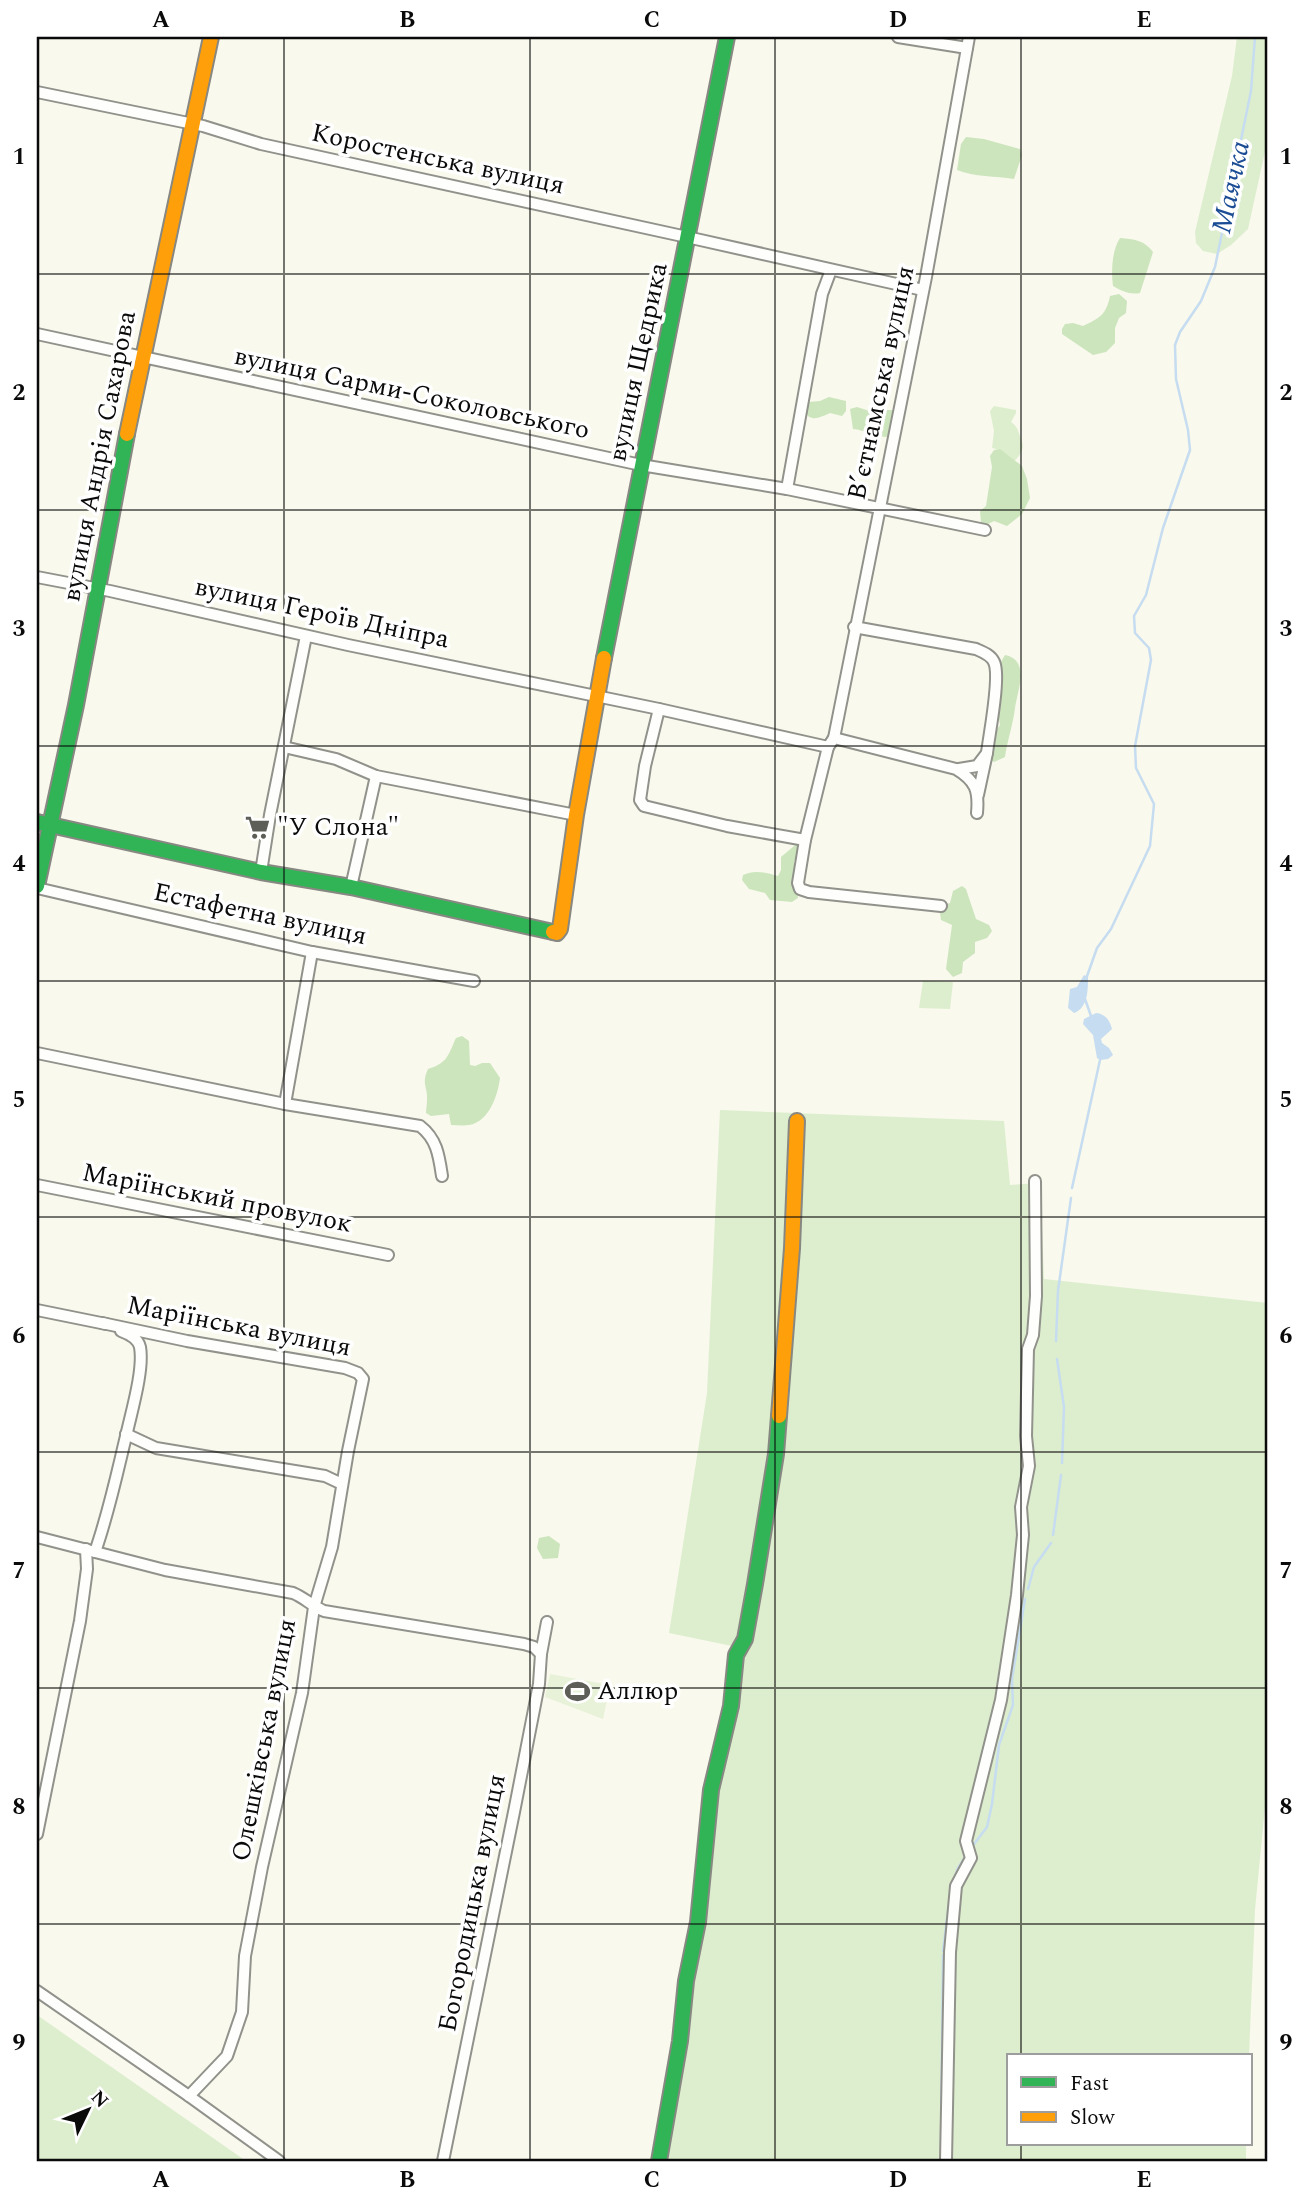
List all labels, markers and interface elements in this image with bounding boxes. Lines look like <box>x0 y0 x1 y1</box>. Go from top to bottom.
text: A <box>152 3 170 38</box>
text: B <box>399 3 415 38</box>
text: C <box>644 3 660 38</box>
text: D <box>889 3 907 38</box>
text: E <box>1136 3 1152 38</box>
street label: Коростенська вулиця <box>308 113 568 205</box>
water label: Маячка <box>1200 137 1262 237</box>
text: 1 <box>13 140 25 175</box>
text: 1 <box>1280 140 1292 175</box>
street label: вулиця Щедрика <box>597 259 679 465</box>
street label: Вʼєтнамська вулиця <box>837 262 925 504</box>
street label: вулиця Андрія Сахарова <box>51 307 147 605</box>
street label: вулиця Сарми-Соколовського <box>231 336 593 450</box>
text: 2 <box>13 376 26 411</box>
text: 2 <box>1280 376 1293 411</box>
street label: вулиця Героїв Дніпра <box>191 566 453 660</box>
text: 3 <box>13 612 26 647</box>
text: 3 <box>1280 612 1293 647</box>
place label: "У Слона" <box>277 807 399 847</box>
supermarket icon: "У Слона" <box>243 813 271 841</box>
text: 4 <box>13 847 26 882</box>
text: 4 <box>1280 847 1293 882</box>
street label: Естафетна вулиця <box>150 872 370 956</box>
text: 5 <box>13 1083 25 1118</box>
text: 5 <box>1280 1083 1292 1118</box>
street label: Маріїнський провулок <box>79 1152 355 1244</box>
street label: Маріїнська вулиця <box>124 1285 354 1367</box>
text: 6 <box>13 1319 26 1354</box>
text: 6 <box>1280 1319 1293 1354</box>
text: 7 <box>13 1554 25 1589</box>
text: 7 <box>1280 1554 1292 1589</box>
street label: Олешківська вулиця <box>221 1615 307 1865</box>
place label: Аллюр <box>597 1671 678 1711</box>
sports icon: Аллюр <box>563 1677 591 1705</box>
street label: Богородицька вулиця <box>427 1771 517 2035</box>
text: 8 <box>13 1790 25 1825</box>
text: 8 <box>1280 1790 1292 1825</box>
text: 9 <box>13 2026 26 2061</box>
text: 9 <box>1280 2026 1293 2061</box>
legend <box>1007 2054 1252 2146</box>
text: Fast <box>1070 2068 1109 2100</box>
north arrow <box>52 2076 122 2146</box>
text: N <box>83 2084 115 2115</box>
text: Slow <box>1070 2102 1116 2134</box>
text: A <box>152 2163 170 2198</box>
text: B <box>399 2163 415 2198</box>
text: C <box>644 2163 660 2198</box>
text: D <box>889 2163 907 2198</box>
text: E <box>1136 2163 1152 2198</box>

